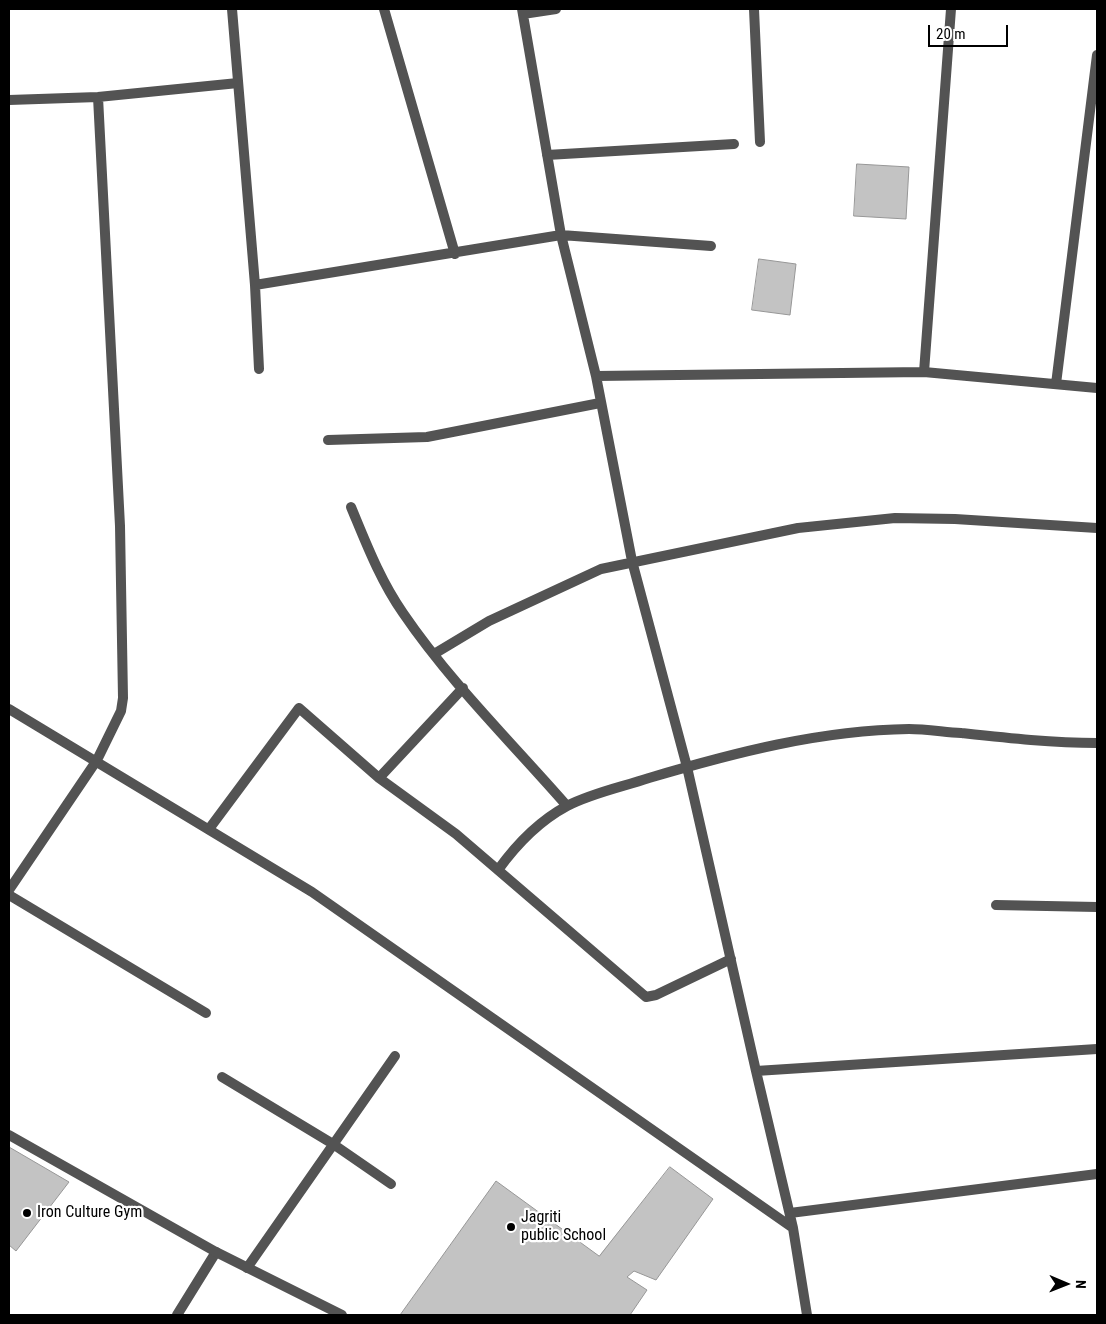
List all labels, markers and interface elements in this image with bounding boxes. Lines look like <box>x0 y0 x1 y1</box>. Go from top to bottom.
scale bar <box>931 15 1011 47</box>
text: 20 m <box>936 25 966 43</box>
place label: Iron Culture Gym <box>37 1203 142 1223</box>
marker: Iron Culture Gym <box>21 1207 33 1219</box>
place label: Jagriti public School <box>521 1208 606 1246</box>
marker: Jagriti public School <box>505 1221 517 1233</box>
north arrow <box>1041 1259 1091 1309</box>
text: N <box>1073 1280 1089 1289</box>

